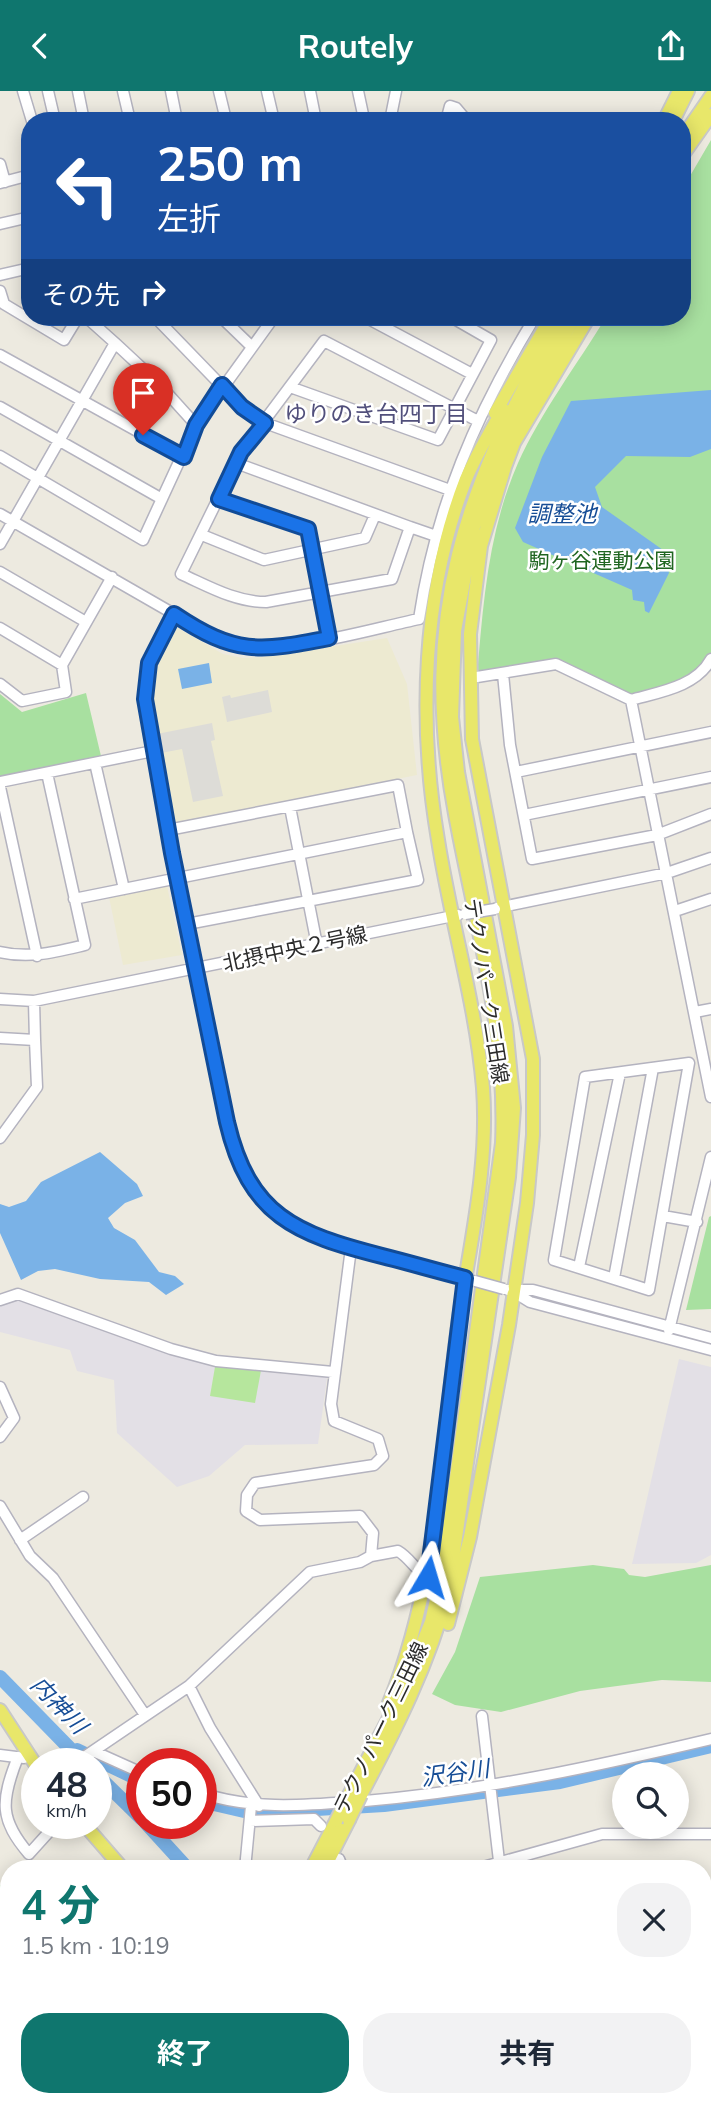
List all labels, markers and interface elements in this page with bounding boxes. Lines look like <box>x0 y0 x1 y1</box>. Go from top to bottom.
text: Routely <box>298 26 413 66</box>
icon: back <box>21 27 59 65</box>
icon: share <box>652 27 690 65</box>
text: 250 m <box>157 132 303 193</box>
icon: left <box>42 140 133 231</box>
text: 左折 <box>157 198 221 238</box>
icon: right <box>134 273 172 311</box>
text: その先 <box>42 278 120 311</box>
pin <box>113 363 173 435</box>
icon: arrive <box>124 374 162 412</box>
district label: ゆりのき台四丁目 <box>284 399 468 428</box>
water label: 調整池 <box>528 499 599 528</box>
park label: 駒ヶ谷運動公園 <box>529 547 676 573</box>
street label: テクノパーク三田線 <box>459 896 515 1086</box>
street label: 北摂中央２号線 <box>220 920 369 976</box>
position arrow <box>391 1540 465 1614</box>
street label: テクノパーク三田線 <box>327 1637 433 1818</box>
water label: 内神川 <box>25 1670 96 1742</box>
speed limit sign: 50 <box>126 1748 217 1839</box>
water label: 沢谷川 <box>419 1753 494 1792</box>
text: 48 <box>45 1762 88 1806</box>
map controls <box>612 1762 689 1839</box>
button: search <box>612 1762 689 1839</box>
text: km/h <box>46 1799 87 1822</box>
text: 4 分 <box>21 1878 100 1931</box>
button: close <box>617 1883 691 1957</box>
text: 1.5 km · 10:19 <box>21 1931 170 1960</box>
button: 終了 <box>21 2013 349 2093</box>
button: 共有 <box>363 2013 691 2093</box>

